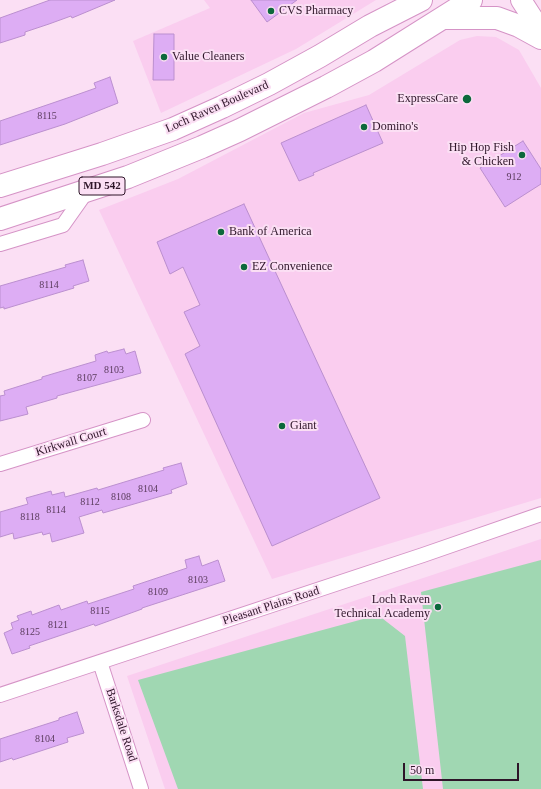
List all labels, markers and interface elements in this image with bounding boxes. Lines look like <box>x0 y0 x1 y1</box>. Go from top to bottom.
place label: CVS Pharmacy <box>279 4 353 18</box>
marker: CVS Pharmacy <box>266 6 276 16</box>
place label: Value Cleaners <box>172 50 244 64</box>
marker: Value Cleaners <box>159 52 169 62</box>
street label: Loch Raven Boulevard <box>163 78 271 136</box>
place label: ExpressCare <box>397 92 458 106</box>
marker: ExpressCare <box>461 93 473 105</box>
house number: 8115 <box>37 110 57 122</box>
place label: Domino's <box>372 120 418 134</box>
marker: Domino's <box>359 122 369 132</box>
place label: Hip Hop Fish & Chicken <box>449 141 514 169</box>
marker: Hip Hop Fish & Chicken <box>517 150 527 160</box>
house number: 912 <box>506 171 522 183</box>
road number: MD 542 <box>79 177 125 195</box>
place label: Bank of America <box>229 225 312 239</box>
marker: Bank of America <box>216 227 226 237</box>
place label: EZ Convenience <box>252 260 332 274</box>
marker: EZ Convenience <box>239 262 249 272</box>
house number: 8114 <box>39 279 59 291</box>
house number: 8103 <box>104 364 124 376</box>
house number: 8107 <box>77 372 97 384</box>
place label: Giant <box>290 419 317 433</box>
marker: Giant <box>277 421 287 431</box>
street label: Kirkwall Court <box>34 424 108 460</box>
house number: 8104 <box>138 483 158 495</box>
house number: 8108 <box>111 491 131 503</box>
house number: 8112 <box>80 496 100 508</box>
house number: 8114 <box>46 504 66 516</box>
house number: 8118 <box>20 511 40 523</box>
house number: 8103 <box>188 574 208 586</box>
street label: Pleasant Plains Road <box>221 584 321 628</box>
house number: 8109 <box>148 586 168 598</box>
place label: Loch Raven Technical Academy <box>335 593 430 621</box>
marker: Loch Raven Technical Academy <box>433 602 443 612</box>
house number: 8115 <box>90 605 110 617</box>
house number: 8121 <box>48 619 68 631</box>
house number: 8125 <box>20 626 40 638</box>
street label: Barksdale Road <box>102 686 140 764</box>
house number: 8104 <box>35 733 55 745</box>
scale bar <box>405 755 521 781</box>
text: 50 m <box>410 763 434 777</box>

